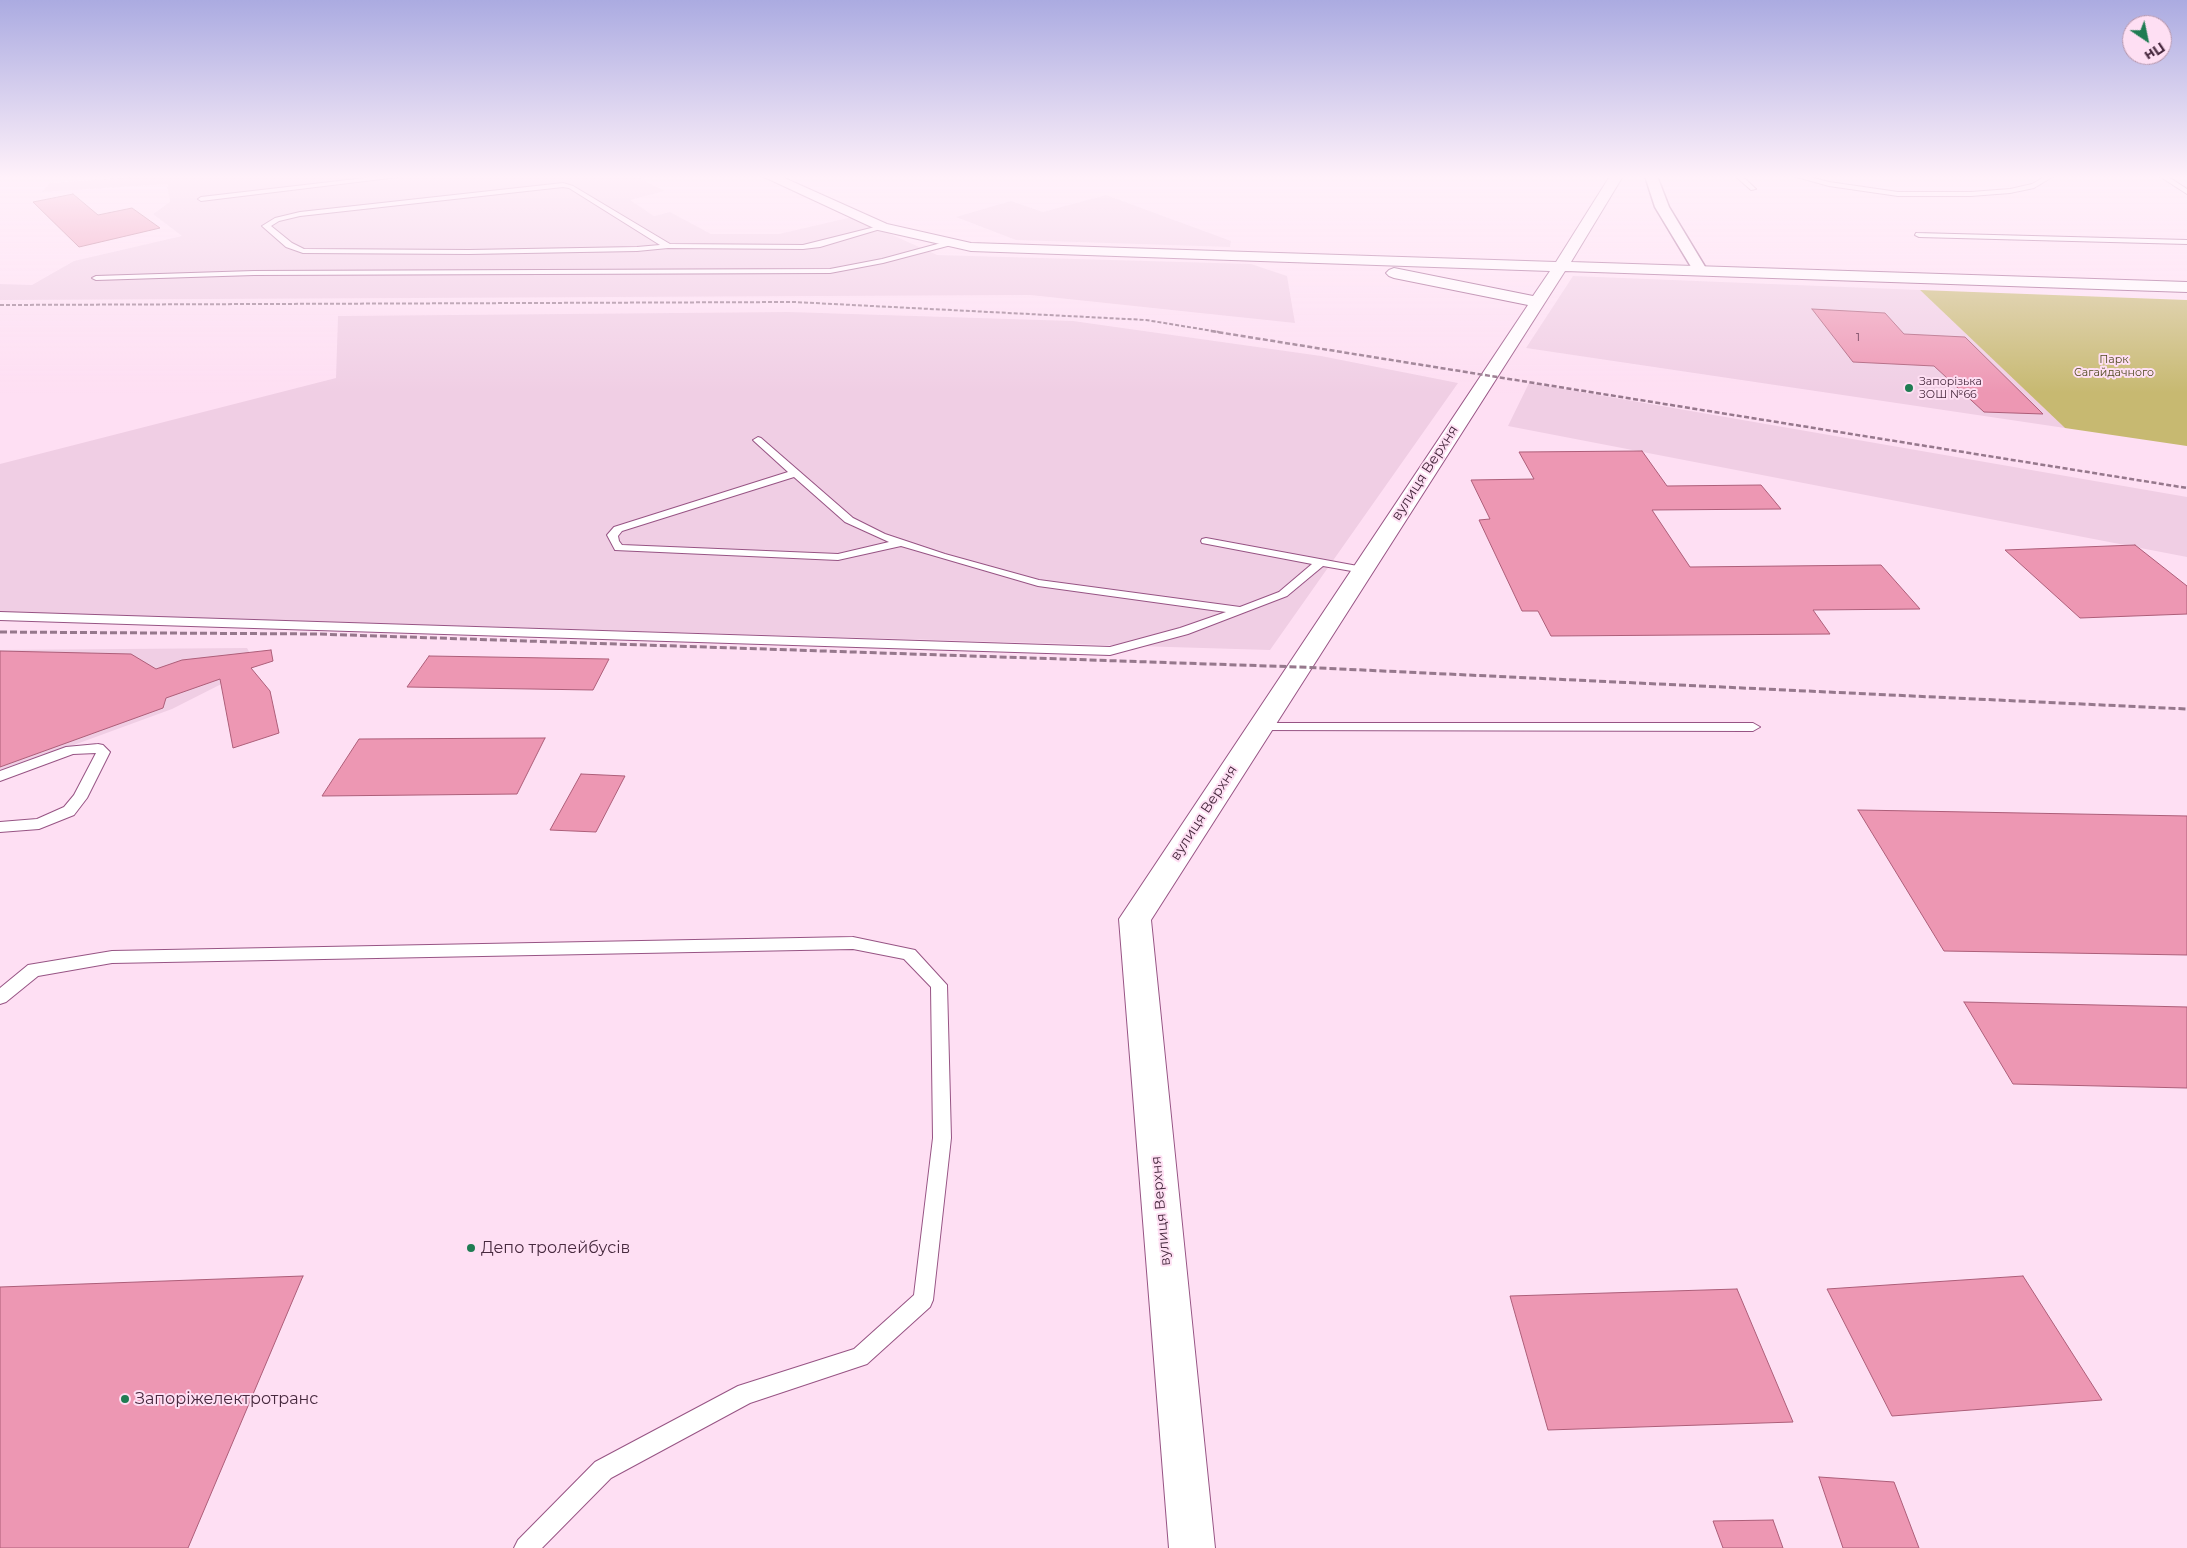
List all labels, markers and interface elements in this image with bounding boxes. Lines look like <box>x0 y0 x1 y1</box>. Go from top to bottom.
north arrow <box>2122 15 2172 65</box>
text: Пн <box>2141 38 2169 65</box>
house number: 1 <box>1856 331 1860 345</box>
park label: Парк Сагайдачного <box>2074 353 2154 379</box>
place label: Запорізька ЗОШ №66 <box>1919 375 1982 401</box>
marker: Запорізька ЗОШ №66 <box>1903 382 1915 394</box>
street label: вулиця Верхня <box>1388 422 1462 524</box>
street label: вулиця Верхня <box>1167 762 1241 864</box>
street label: вулиця Верхня <box>1148 1155 1174 1267</box>
place label: Депо тролейбусів <box>481 1238 630 1258</box>
marker: Депо тролейбусів <box>465 1242 477 1254</box>
place label: Запоріжелектротранс <box>135 1389 318 1409</box>
marker: Запоріжелектротранс <box>119 1393 131 1405</box>

